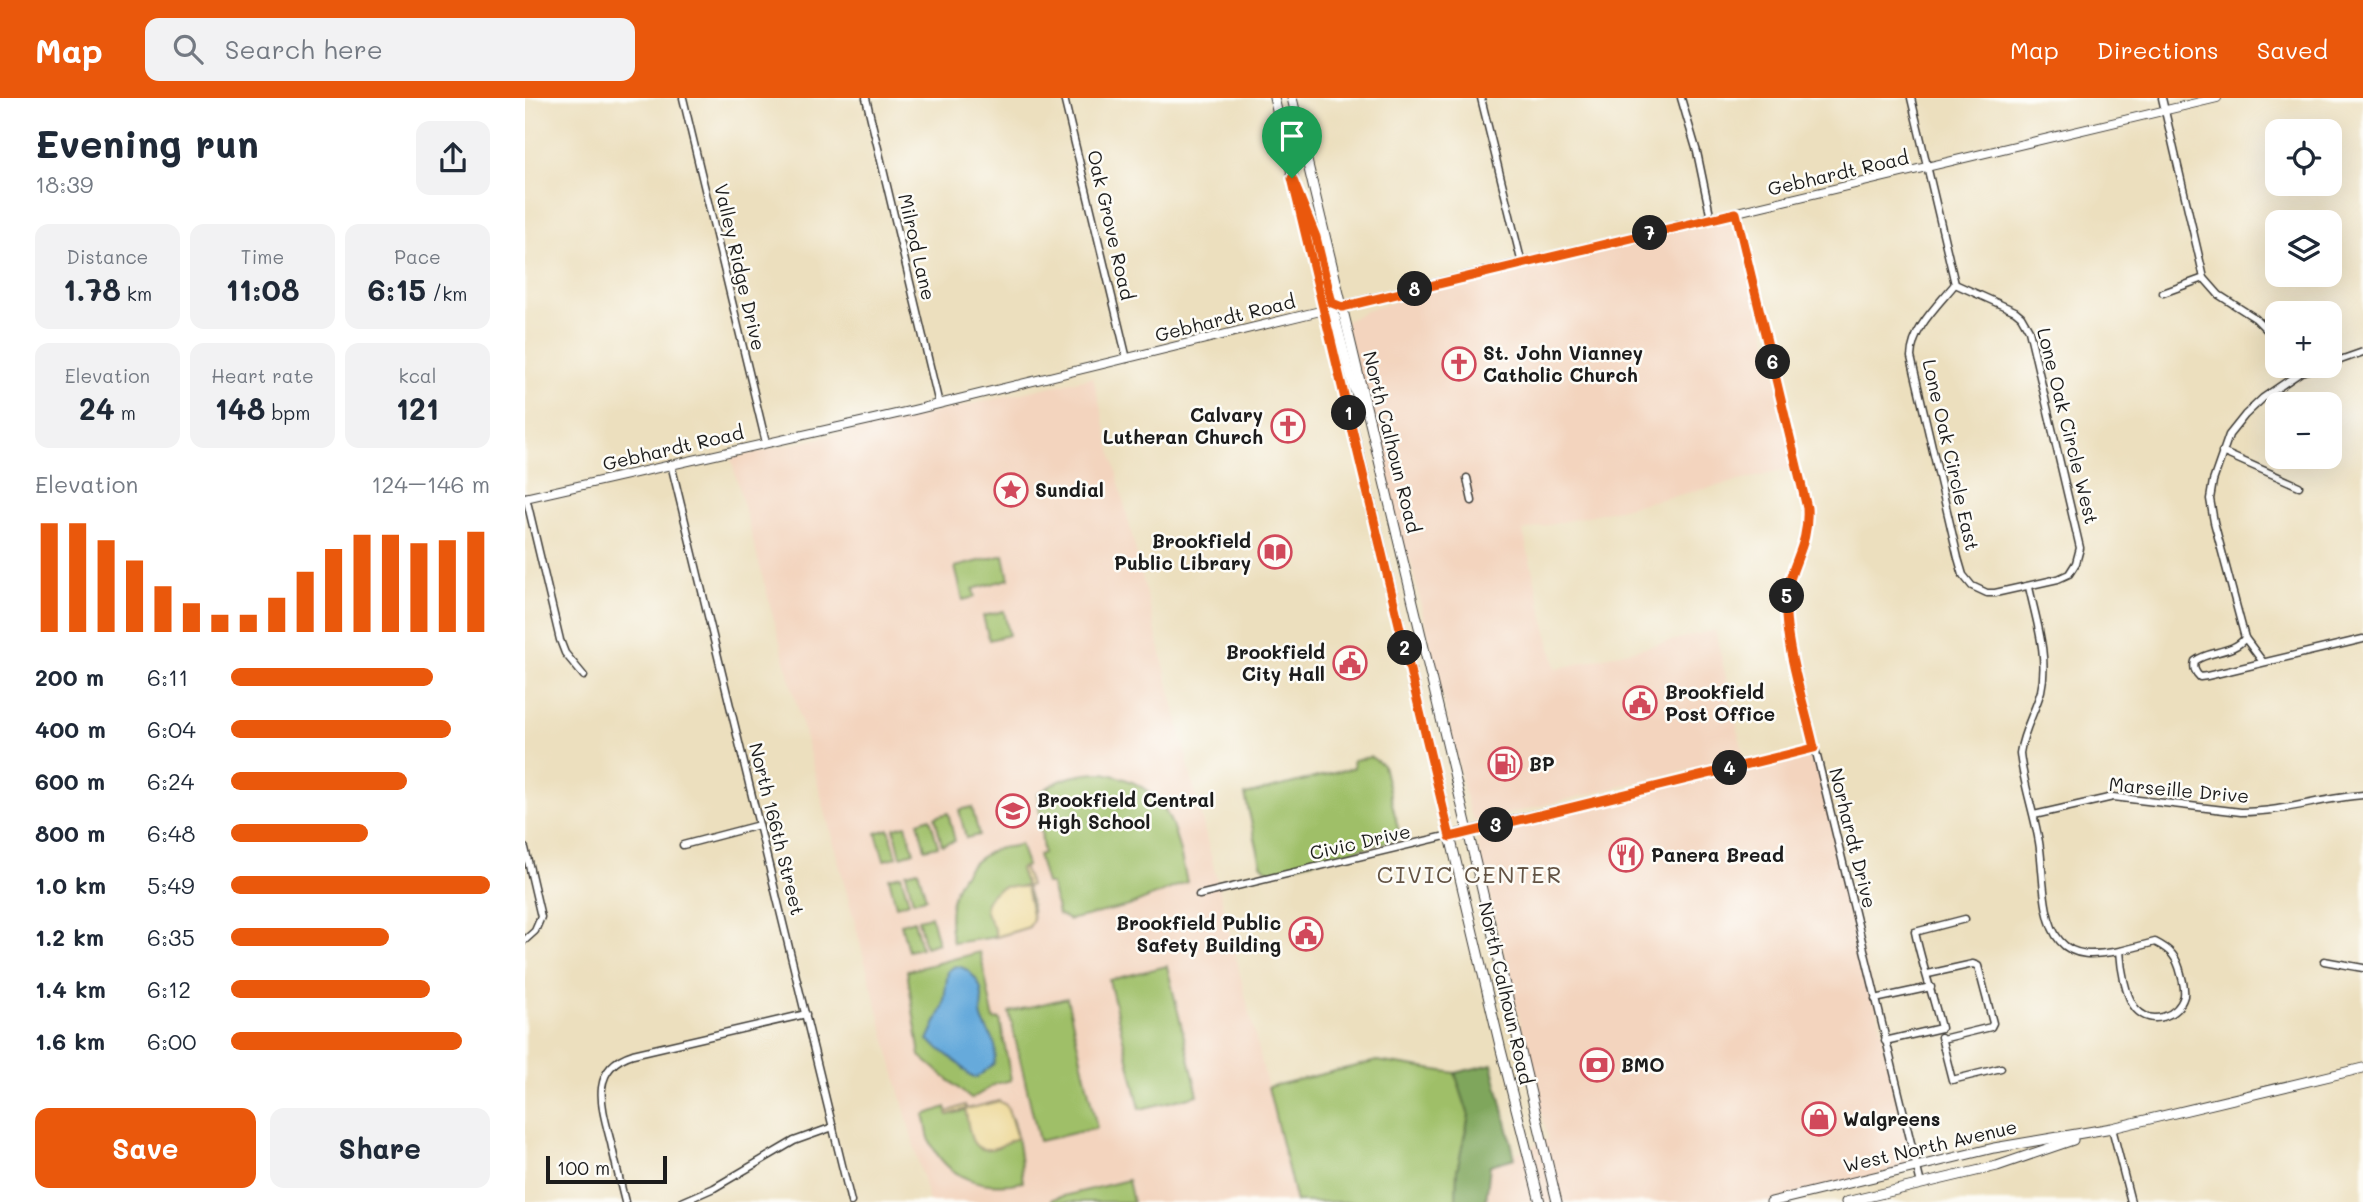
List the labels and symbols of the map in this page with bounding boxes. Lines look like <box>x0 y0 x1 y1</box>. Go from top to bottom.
pin <box>1262 106 1322 178</box>
street label: Gebhardt Road <box>1765 144 1911 201</box>
street label: Oak Grove Road <box>1082 147 1141 302</box>
street label: Valley Ridge Drive <box>709 181 772 353</box>
street label: Milrod Lane <box>893 191 942 303</box>
pin: 7 <box>1633 216 1667 250</box>
pin: 8 <box>1397 272 1433 306</box>
street label: Gebhardt Road <box>1152 288 1298 347</box>
street label: Lone Oak Circle West <box>2032 325 2105 527</box>
place label: St. John Vianney Catholic Church <box>1483 340 1643 387</box>
pin: 6 <box>1755 344 1791 380</box>
church icon: St. John Vianney Catholic Church <box>1440 345 1478 383</box>
street label: North Calhoun Road <box>1358 348 1427 535</box>
street label: Lone Oak Circle East <box>1917 357 1986 553</box>
pin: 1 <box>1331 396 1367 430</box>
place label: Calvary Lutheran Church <box>1103 402 1263 449</box>
church icon: Calvary Lutheran Church <box>1269 407 1307 445</box>
street label: Gebhardt Road <box>600 419 746 476</box>
place icon: Sundial <box>992 471 1030 509</box>
place label: Sundial <box>1035 477 1104 502</box>
place label: Brookfield Public Library <box>1114 528 1251 575</box>
library icon: Brookfield Public Library <box>1256 533 1294 571</box>
pin: 5 <box>1769 578 1805 614</box>
pin: 2 <box>1387 630 1423 666</box>
place label: Brookfield City Hall <box>1226 639 1325 686</box>
public building icon: Brookfield City Hall <box>1331 644 1369 682</box>
place label: Brookfield Post Office <box>1665 679 1775 726</box>
public building icon: Brookfield Post Office <box>1621 684 1659 722</box>
street label: North 166th Street <box>744 740 811 918</box>
fuel station icon: BP <box>1486 745 1524 783</box>
pin: 4 <box>1713 750 1747 786</box>
place label: BP <box>1529 751 1555 776</box>
street label: Norhardt Drive <box>1824 765 1883 911</box>
street label: Marseille Drive <box>2108 771 2250 808</box>
place label: Brookfield Central High School <box>1037 787 1214 834</box>
school or university icon: Brookfield Central High School <box>994 792 1032 830</box>
pin: 3 <box>1479 808 1513 842</box>
street label: Civic Drive <box>1307 818 1413 865</box>
restaurant icon: Panera Bread <box>1607 836 1645 874</box>
place label: Panera Bread <box>1651 842 1784 867</box>
district label: CIVIC CENTER <box>1377 859 1563 889</box>
street label: North Calhoun Road <box>1473 899 1540 1087</box>
place label: Brookfield Public Safety Building <box>1116 910 1281 957</box>
public building icon: Brookfield Public Safety Building <box>1287 915 1325 953</box>
bank icon: BMO <box>1578 1046 1616 1084</box>
place label: BMO <box>1621 1052 1665 1077</box>
shop icon: Walgreens <box>1800 1100 1838 1138</box>
place label: Walgreens <box>1843 1106 1940 1131</box>
street label: West North Avenue <box>1840 1113 2019 1178</box>
scale bar <box>546 1153 667 1185</box>

